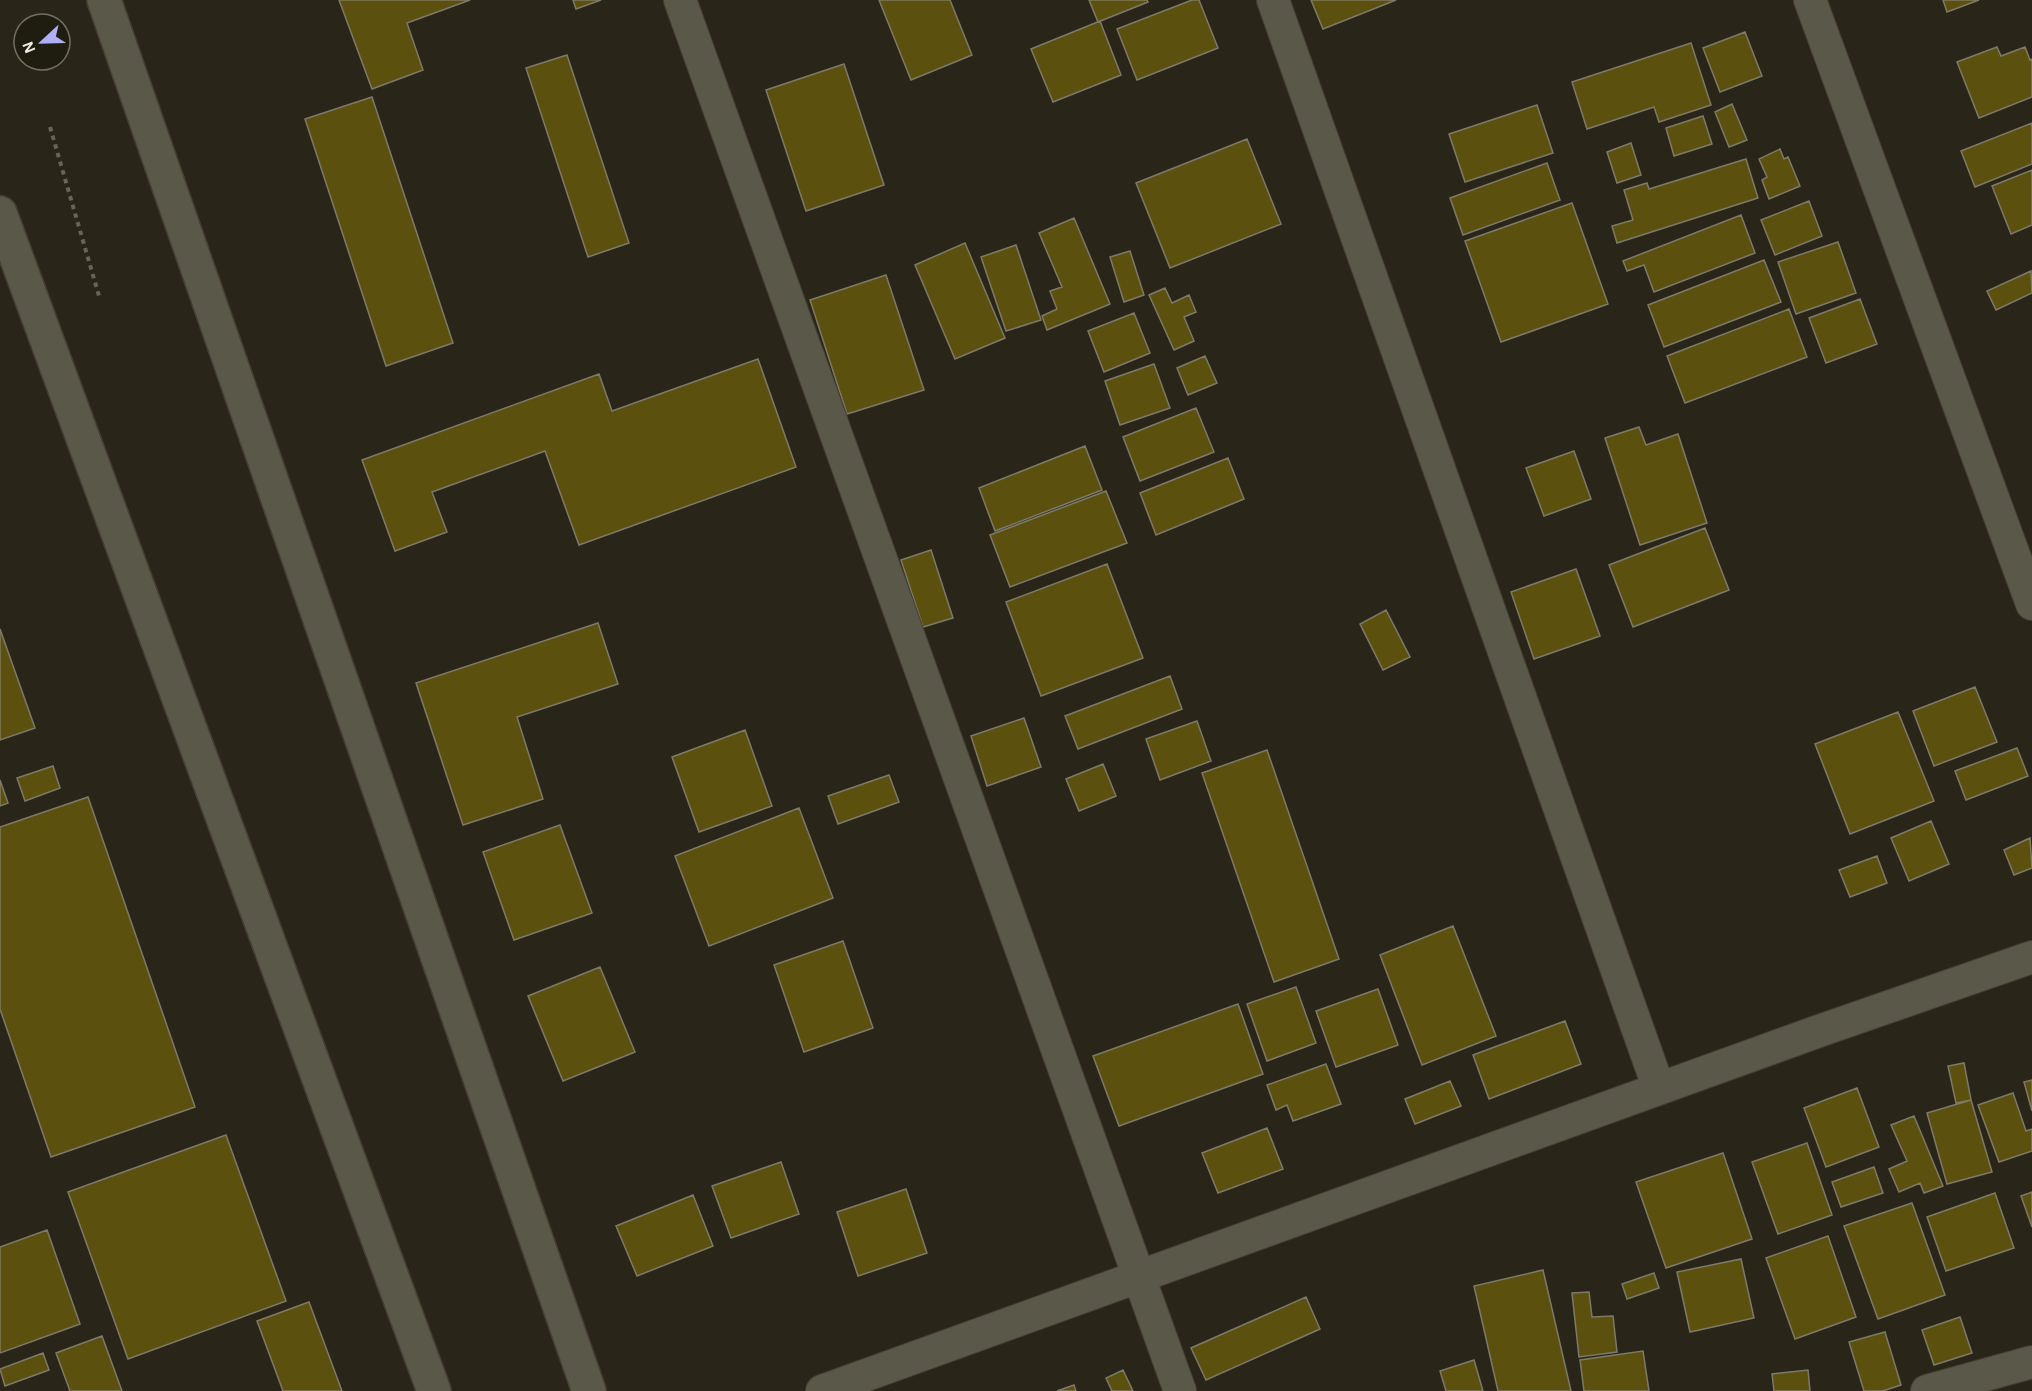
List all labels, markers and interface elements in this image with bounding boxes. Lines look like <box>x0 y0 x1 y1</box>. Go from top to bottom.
north arrow <box>12 12 72 72</box>
text: N <box>20 39 39 55</box>

